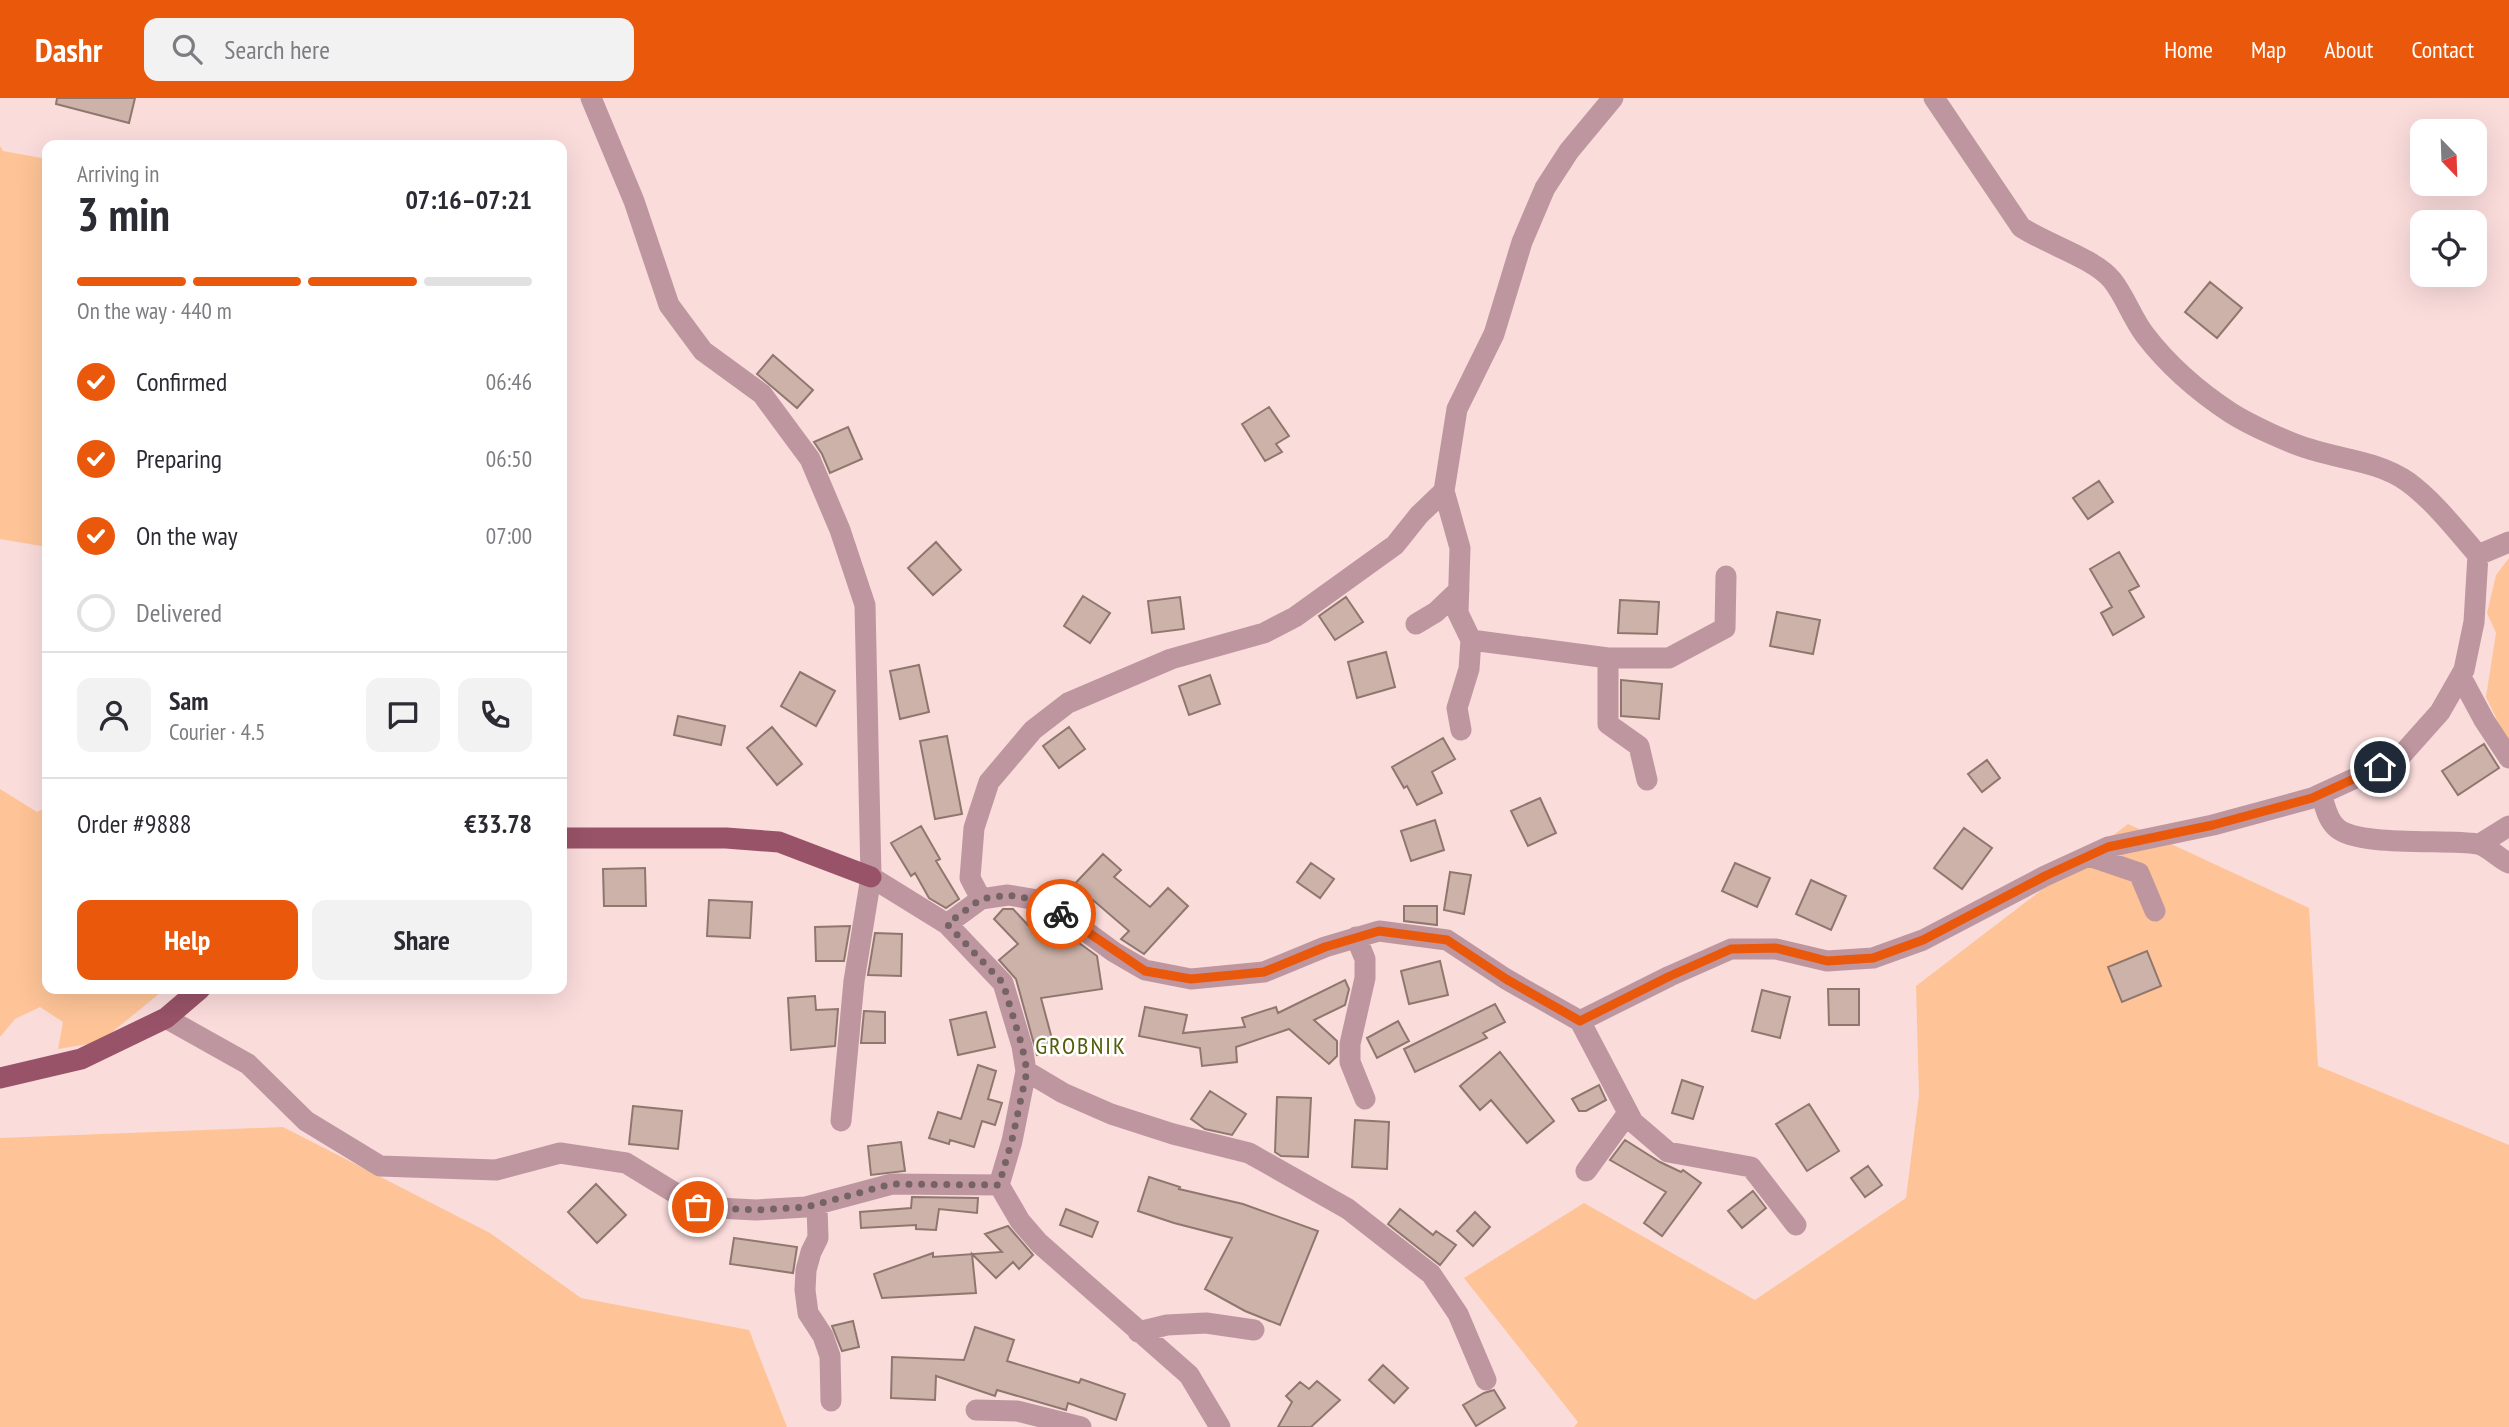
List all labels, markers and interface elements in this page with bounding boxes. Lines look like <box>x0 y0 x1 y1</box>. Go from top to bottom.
search box <box>144 18 634 81</box>
text: Dashr <box>35 28 102 71</box>
icon: search <box>168 30 206 68</box>
text: Search here <box>224 33 330 66</box>
text: Home <box>2164 34 2213 65</box>
text: Map <box>2251 34 2286 65</box>
text: About <box>2324 34 2373 65</box>
text: Contact <box>2411 34 2474 65</box>
north arrow <box>2410 119 2487 196</box>
map controls <box>2410 119 2487 287</box>
text: Arriving in <box>77 159 159 188</box>
text: 07:16–07:21 <box>405 183 532 216</box>
text: 3 min <box>77 184 170 244</box>
button: locate <box>2410 210 2487 287</box>
text: On the way · 440 m <box>77 296 232 325</box>
icon: check <box>77 363 115 401</box>
text: Confirmed <box>136 365 227 398</box>
text: 06:46 <box>486 367 532 396</box>
icon: check <box>77 440 115 478</box>
text: Preparing <box>136 442 222 475</box>
text: 06:50 <box>486 444 532 473</box>
icon: check <box>77 517 115 555</box>
text: On the way <box>136 519 238 552</box>
text: 07:00 <box>486 521 532 550</box>
text: Delivered <box>136 596 222 629</box>
button: person <box>77 678 151 752</box>
button: chat <box>366 678 440 752</box>
button: phone <box>458 678 532 752</box>
text: Sam <box>169 684 208 717</box>
text: Courier · 4.5 <box>169 717 265 746</box>
pin <box>2350 737 2410 797</box>
icon: home <box>2361 748 2399 786</box>
text: Order #9888 <box>77 807 192 840</box>
text: €33.78 <box>464 807 532 840</box>
courier <box>1026 879 1096 949</box>
icon: bike <box>1042 895 1080 933</box>
button: Help <box>77 900 298 980</box>
button: Share <box>312 900 532 980</box>
district label: GROBNIK <box>1035 1030 1127 1061</box>
pin <box>668 1177 728 1237</box>
icon: bag <box>679 1188 717 1226</box>

